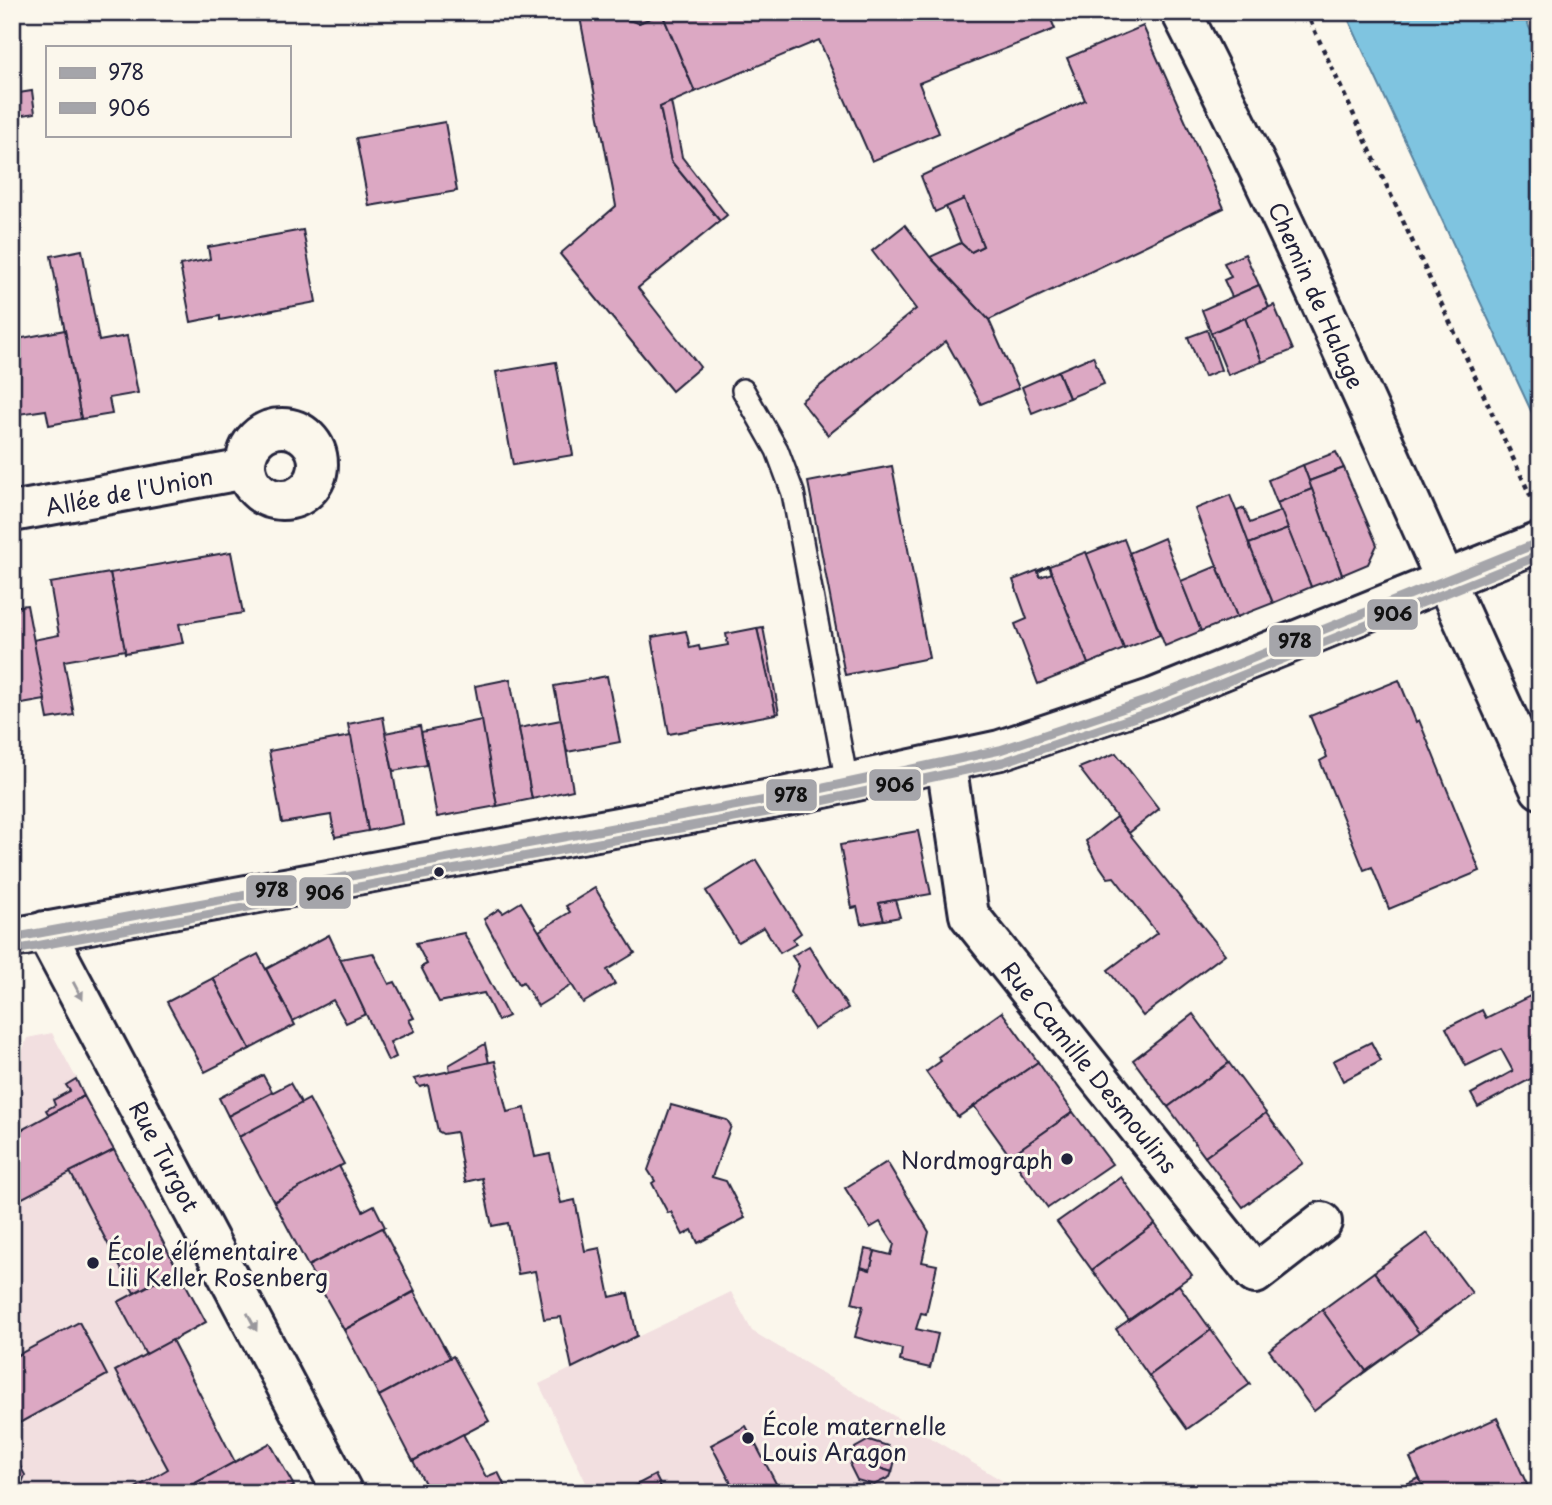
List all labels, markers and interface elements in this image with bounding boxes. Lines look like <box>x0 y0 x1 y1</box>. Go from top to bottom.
legend <box>46 46 290 136</box>
text: 978 <box>108 55 144 87</box>
text: 906 <box>108 91 150 123</box>
street label: Chemin de Halage <box>1260 196 1374 394</box>
street label: Allée de l'Union <box>42 458 216 524</box>
line badge: 906 <box>1366 598 1419 631</box>
text: 906 <box>1374 599 1412 627</box>
line badge: 978 <box>1268 624 1322 658</box>
text: 978 <box>1278 626 1312 654</box>
line badge: 906 <box>868 768 922 802</box>
text: 906 <box>876 770 914 798</box>
line badge: 978 <box>765 778 818 812</box>
text: 978 <box>774 780 808 808</box>
unlabelled marker <box>432 865 446 879</box>
line badge: 978 <box>245 874 298 907</box>
text: 978 <box>255 875 289 903</box>
line badge: 906 <box>298 876 352 910</box>
text: 906 <box>306 878 344 906</box>
street label: Rue Camille Desmoulins <box>993 954 1187 1180</box>
one-way arrow <box>72 981 84 1001</box>
street label: Rue Turgot <box>121 1094 209 1218</box>
place label: Nordmograph <box>901 1142 1053 1177</box>
marker: Nordmograph <box>1059 1151 1075 1167</box>
place label: École élémentaire Lili Keller Rosenberg <box>107 1233 328 1294</box>
marker: École élémentaire Lili Keller Rosenberg <box>85 1255 101 1271</box>
one-way arrow <box>246 1313 258 1333</box>
place label: École maternelle Louis Aragon <box>762 1408 946 1469</box>
marker: École maternelle Louis Aragon <box>740 1430 756 1446</box>

